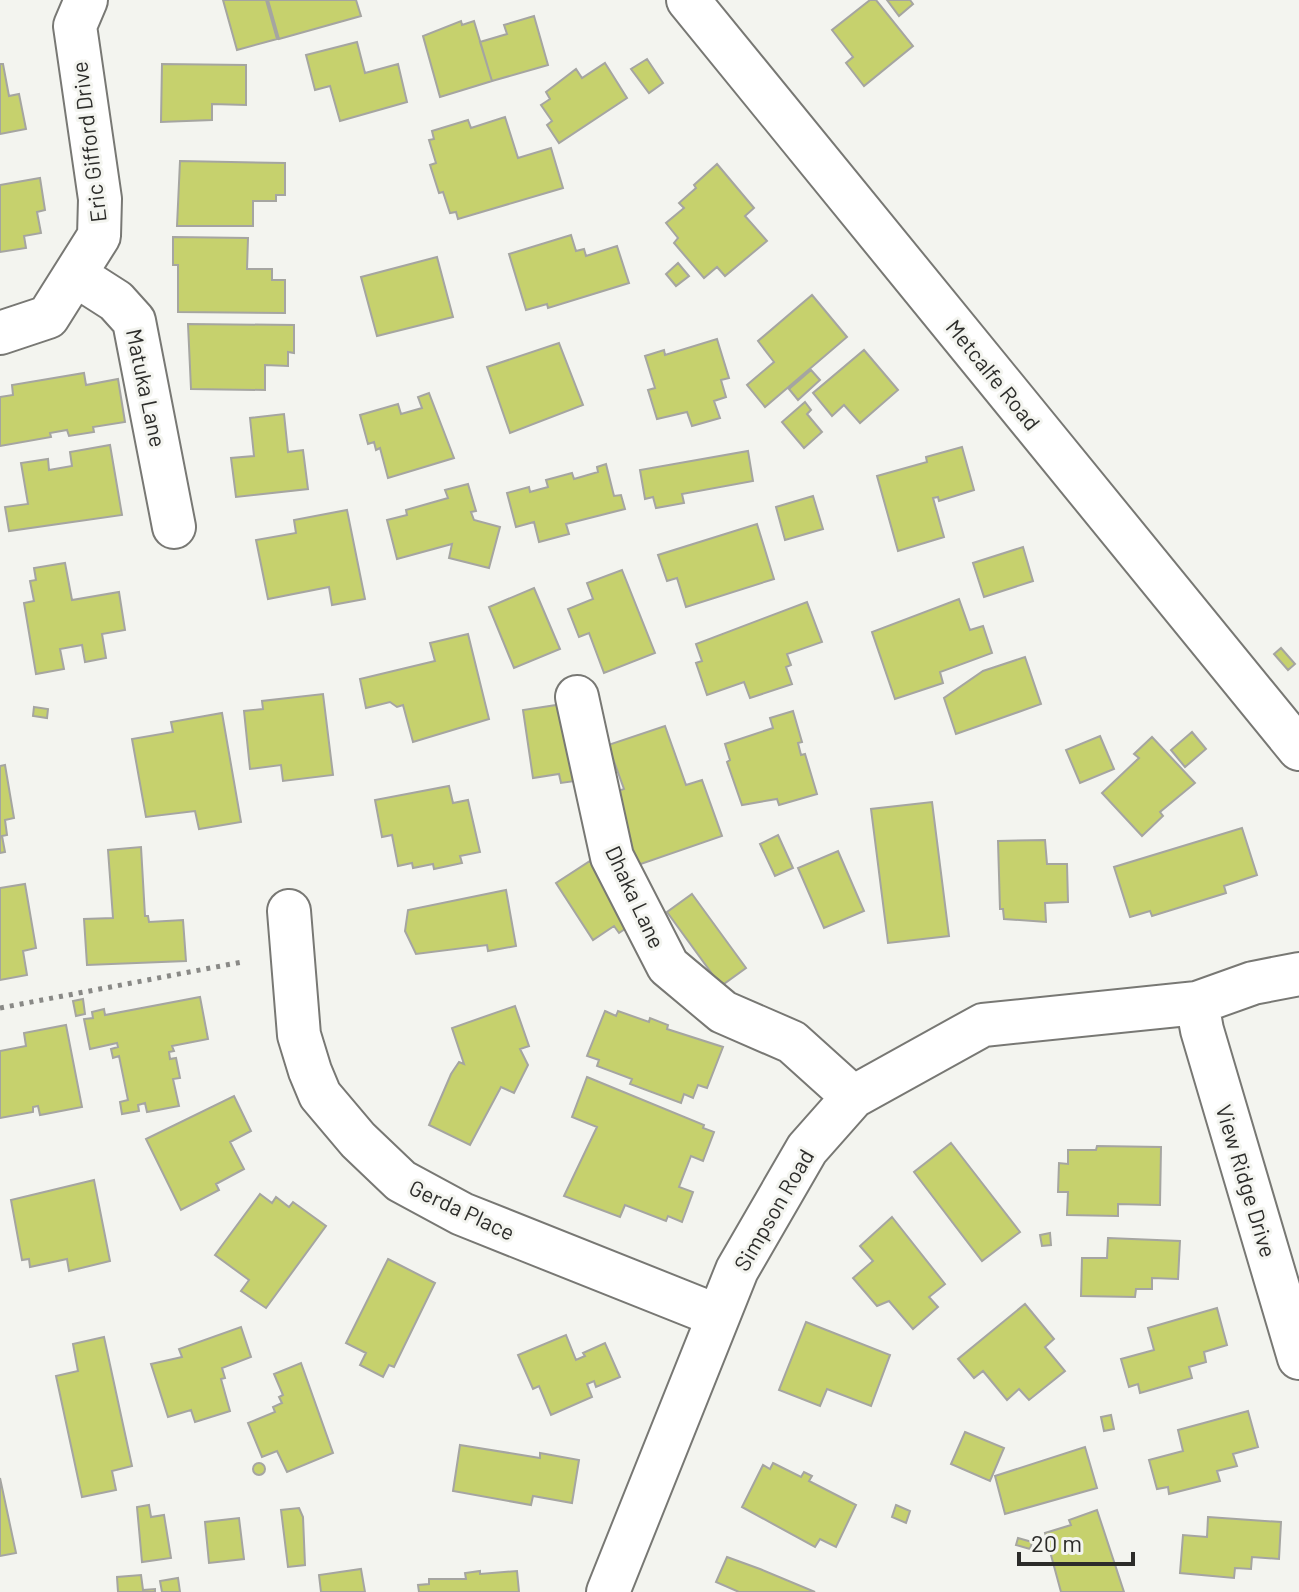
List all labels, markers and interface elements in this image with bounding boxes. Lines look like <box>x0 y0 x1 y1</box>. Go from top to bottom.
street label: Eric Gifford Drive <box>65 60 111 224</box>
street label: Metcalfe Road <box>941 314 1046 435</box>
street label: Matuka Lane <box>122 326 172 449</box>
street label: Dhaka Lane <box>601 841 671 952</box>
street label: View Ridge Drive <box>1211 1101 1283 1260</box>
street label: Simpson Road <box>728 1144 818 1275</box>
street label: Gerda Place <box>406 1173 519 1245</box>
scale bar <box>1019 1516 1133 1566</box>
text: 20 m <box>1031 1528 1082 1557</box>

